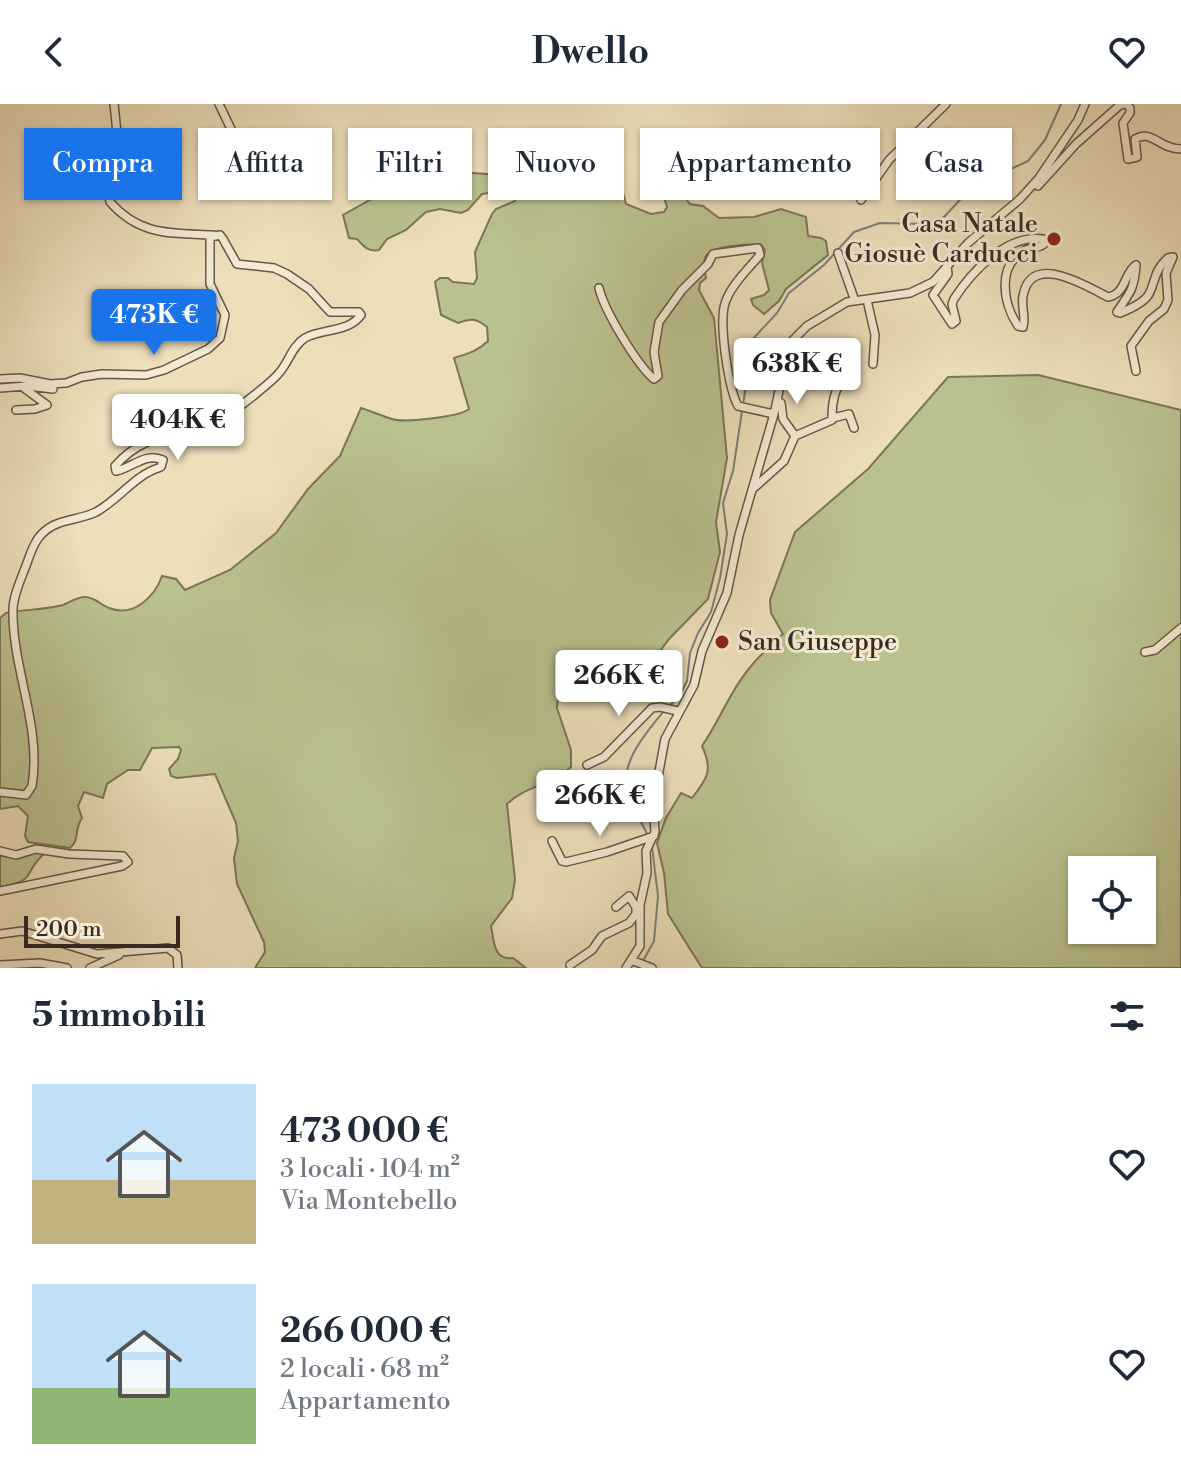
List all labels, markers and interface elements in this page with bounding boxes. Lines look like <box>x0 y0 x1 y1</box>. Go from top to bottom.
icon: back <box>32 30 76 74</box>
text: Dwello <box>532 30 649 75</box>
icon: heart <box>1105 30 1149 74</box>
chip: Compra <box>24 128 182 200</box>
chip: Affitta <box>198 128 332 200</box>
chip: Filtri <box>348 128 472 200</box>
chip: Nuovo <box>488 128 624 200</box>
chip: Appartamento <box>640 128 880 200</box>
chip: Casa <box>896 128 1012 200</box>
place label: Casa Natale Giosuè Carducci <box>844 208 1038 270</box>
marker: Casa Natale Giosuè Carducci <box>1045 230 1063 248</box>
pin: 473K € <box>89 289 219 357</box>
text: 473K € <box>109 299 199 331</box>
pin: 638K € <box>732 338 862 406</box>
text: 638K € <box>752 348 842 380</box>
pin: 404K € <box>113 394 243 462</box>
text: 404K € <box>130 404 226 436</box>
place label: San Giuseppe <box>738 626 897 658</box>
marker: San Giuseppe <box>713 633 731 651</box>
pin: 266K € <box>554 650 684 718</box>
text: 266K € <box>573 660 665 692</box>
pin: 266K € <box>535 770 665 838</box>
text: 266K € <box>554 780 646 812</box>
map controls <box>1068 856 1156 944</box>
button: locate <box>1068 856 1156 944</box>
scale bar <box>24 912 180 948</box>
text: 200 m <box>36 916 102 943</box>
icon: filters <box>1105 994 1149 1038</box>
text: 5 immobili <box>32 995 206 1037</box>
text: 473 000 € <box>280 1111 449 1153</box>
icon: home <box>96 1116 192 1212</box>
icon: heart <box>1105 1142 1149 1186</box>
text: 3 locali · 104 m² <box>280 1153 460 1185</box>
text: Via Montebello <box>280 1185 457 1217</box>
text: 266 000 € <box>280 1311 451 1353</box>
icon: home <box>96 1316 192 1412</box>
icon: heart <box>1105 1342 1149 1386</box>
text: 2 locali · 68 m² <box>280 1353 449 1385</box>
text: Appartamento <box>280 1385 451 1417</box>

